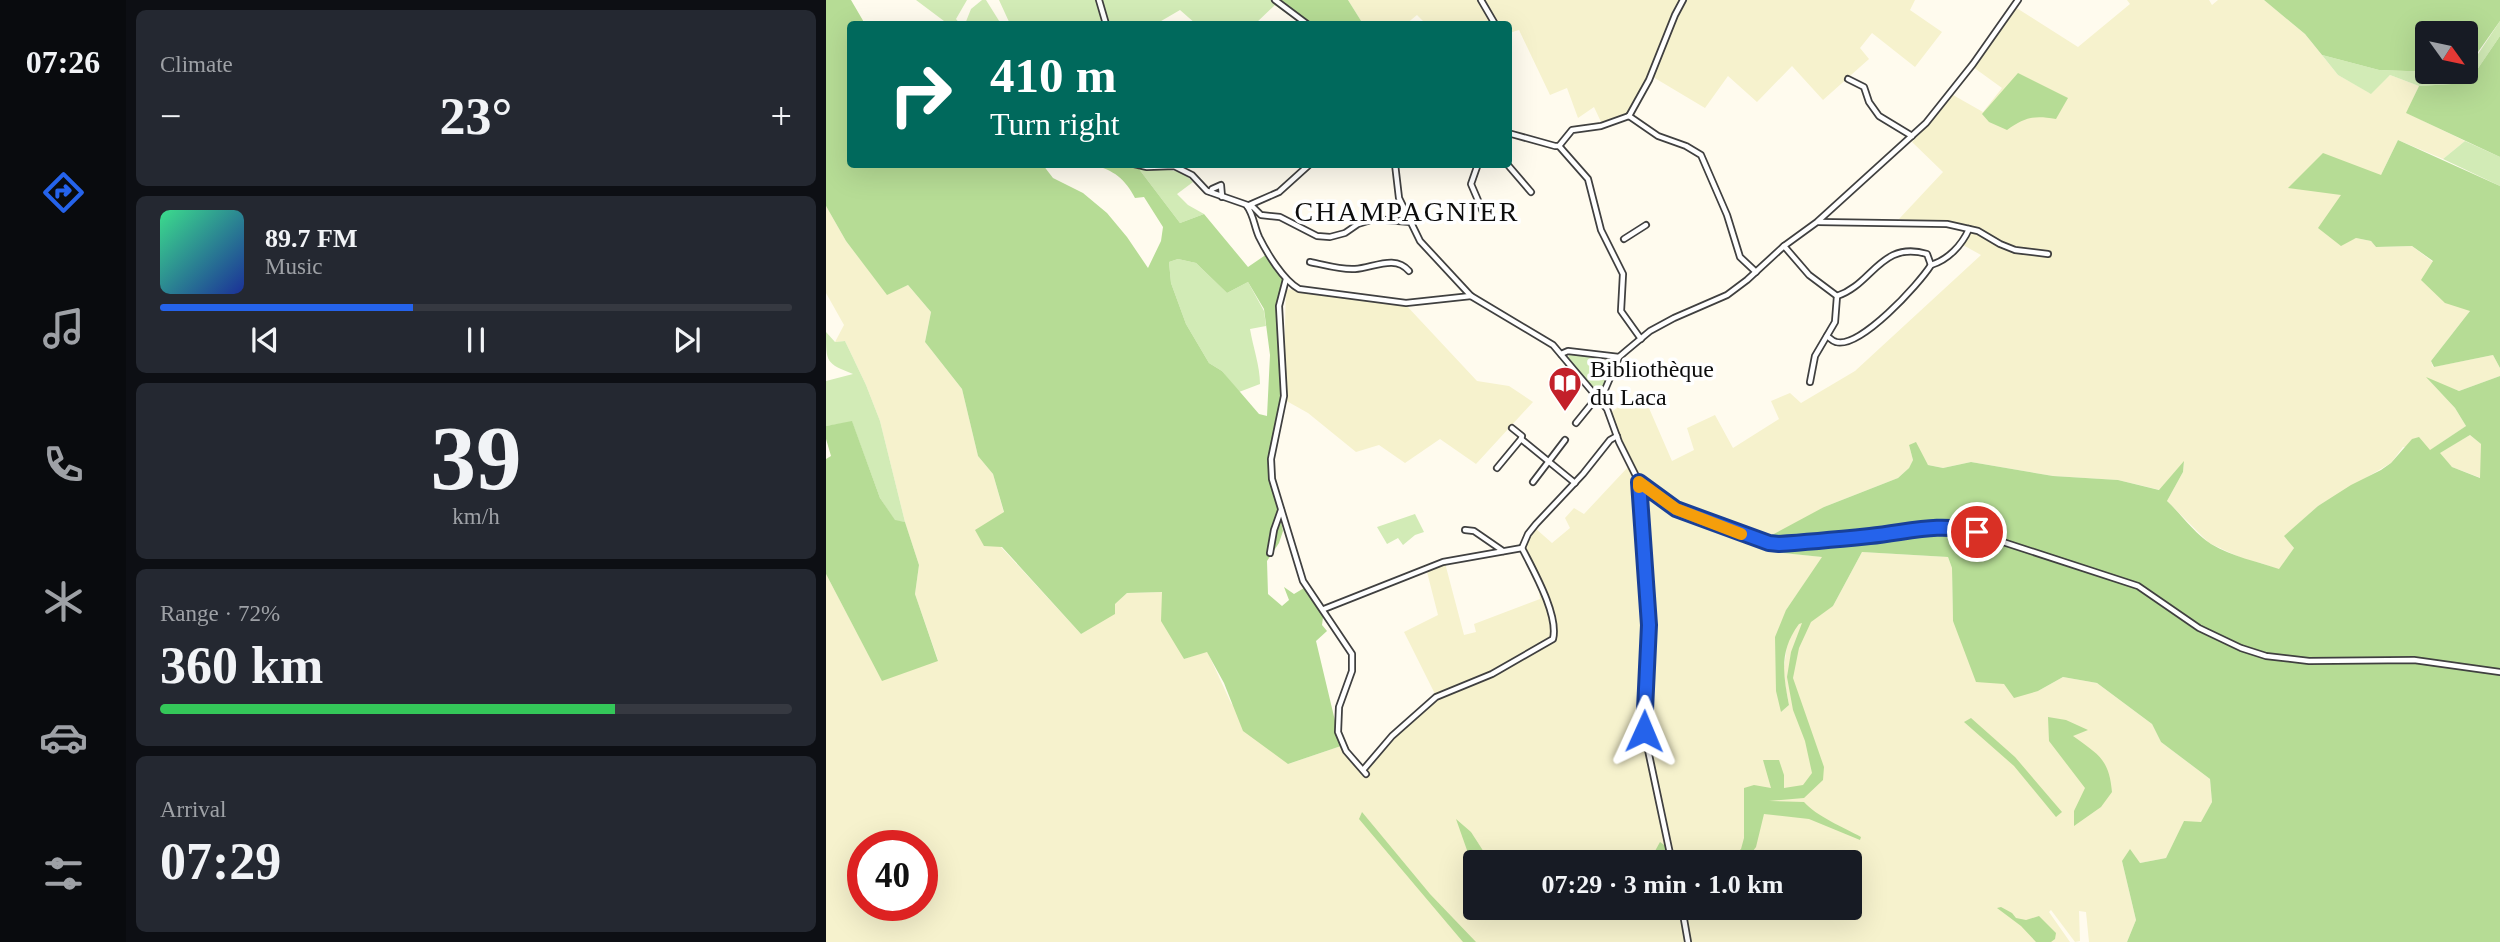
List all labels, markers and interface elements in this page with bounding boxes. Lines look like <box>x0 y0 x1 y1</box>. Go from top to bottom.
north arrow <box>2415 21 2478 84</box>
map controls <box>2415 21 2478 84</box>
text: 07:26 <box>26 44 100 80</box>
text: 410 m <box>990 48 1117 103</box>
icon: right <box>875 49 966 140</box>
text: Climate <box>160 52 233 77</box>
text: 23° <box>440 88 512 145</box>
text: − <box>160 95 181 137</box>
text: + <box>771 95 792 137</box>
text: Turn right <box>990 106 1120 142</box>
icon: directions <box>39 168 88 217</box>
district label: CHAMPAGNIER <box>1295 196 1519 227</box>
text: 89.7 FM <box>265 224 357 253</box>
text: Music <box>265 254 323 279</box>
icon: music <box>39 304 88 353</box>
icon: previous <box>246 321 284 359</box>
icon: pause <box>457 321 495 359</box>
icon: next <box>668 321 706 359</box>
place label: Bibliothèque du Laca <box>1590 356 1714 410</box>
library icon: Bibliothèque du Laca <box>1546 364 1584 413</box>
text: 39 <box>431 408 522 509</box>
icon: phone <box>39 440 88 489</box>
pin <box>1947 502 2007 562</box>
text: km/h <box>452 504 500 529</box>
icon: arrive <box>1958 513 1996 551</box>
icon: climate <box>39 577 88 626</box>
text: Range · 72% <box>160 601 280 626</box>
text: 360 km <box>160 637 323 694</box>
position arrow <box>1607 694 1681 768</box>
icon: car <box>39 713 88 762</box>
text: Arrival <box>160 797 226 822</box>
speed limit sign: 40 <box>847 830 938 921</box>
text: 07:29 <box>160 833 281 890</box>
icon: filters <box>39 849 88 898</box>
text: 07:29 · 3 min · 1.0 km <box>1542 870 1783 899</box>

